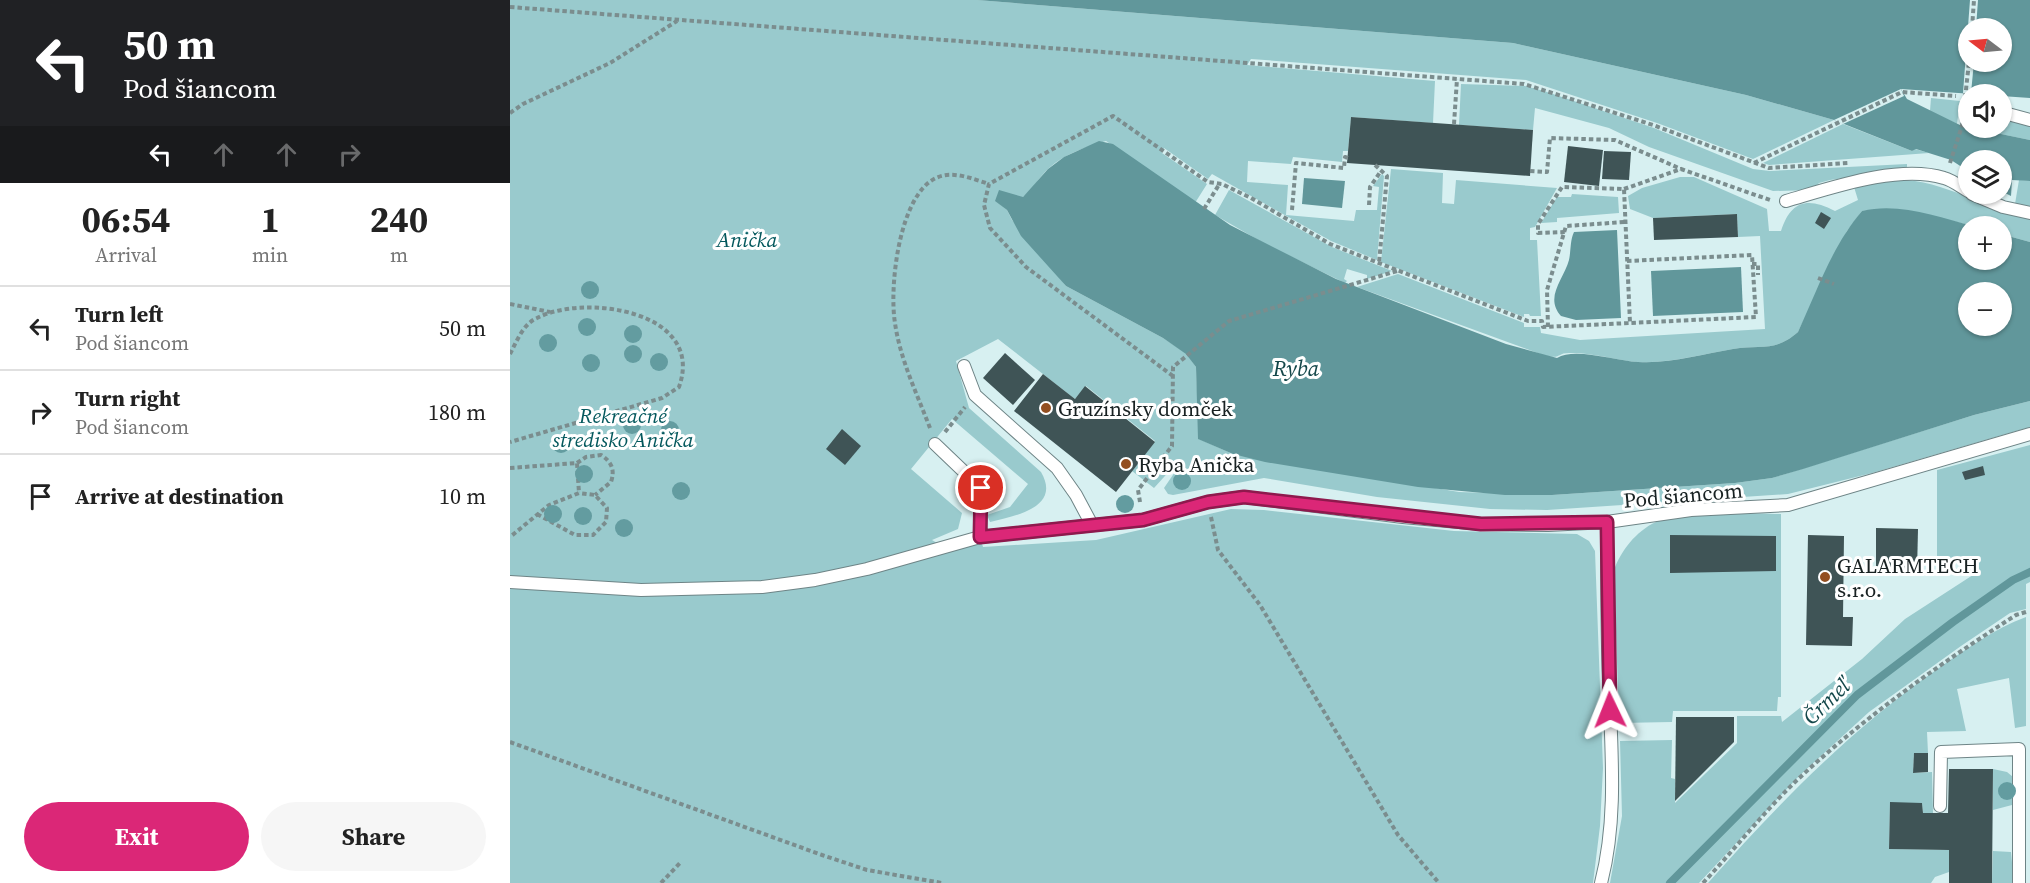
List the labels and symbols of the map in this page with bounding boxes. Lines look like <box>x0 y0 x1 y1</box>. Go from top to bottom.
north arrow <box>1958 18 2012 72</box>
park label: Anička <box>716 225 777 254</box>
water label: Ryba <box>1272 353 1320 383</box>
place label: Gruzínsky domček <box>1058 394 1233 423</box>
park label: Rekreačné stredisko Anička <box>552 401 694 454</box>
marker: Gruzínsky domček <box>1039 401 1053 415</box>
place label: Ryba Anička <box>1138 450 1255 479</box>
marker: Ryba Anička <box>1119 457 1133 471</box>
pin <box>955 462 1006 513</box>
street label: Pod šiancom <box>1622 475 1744 515</box>
place label: GALARMTECH s.r.o. <box>1837 551 1979 604</box>
marker: GALARMTECH s.r.o. <box>1818 570 1832 584</box>
water label: Črmeľ <box>1796 669 1859 731</box>
position arrow <box>1578 678 1642 742</box>

